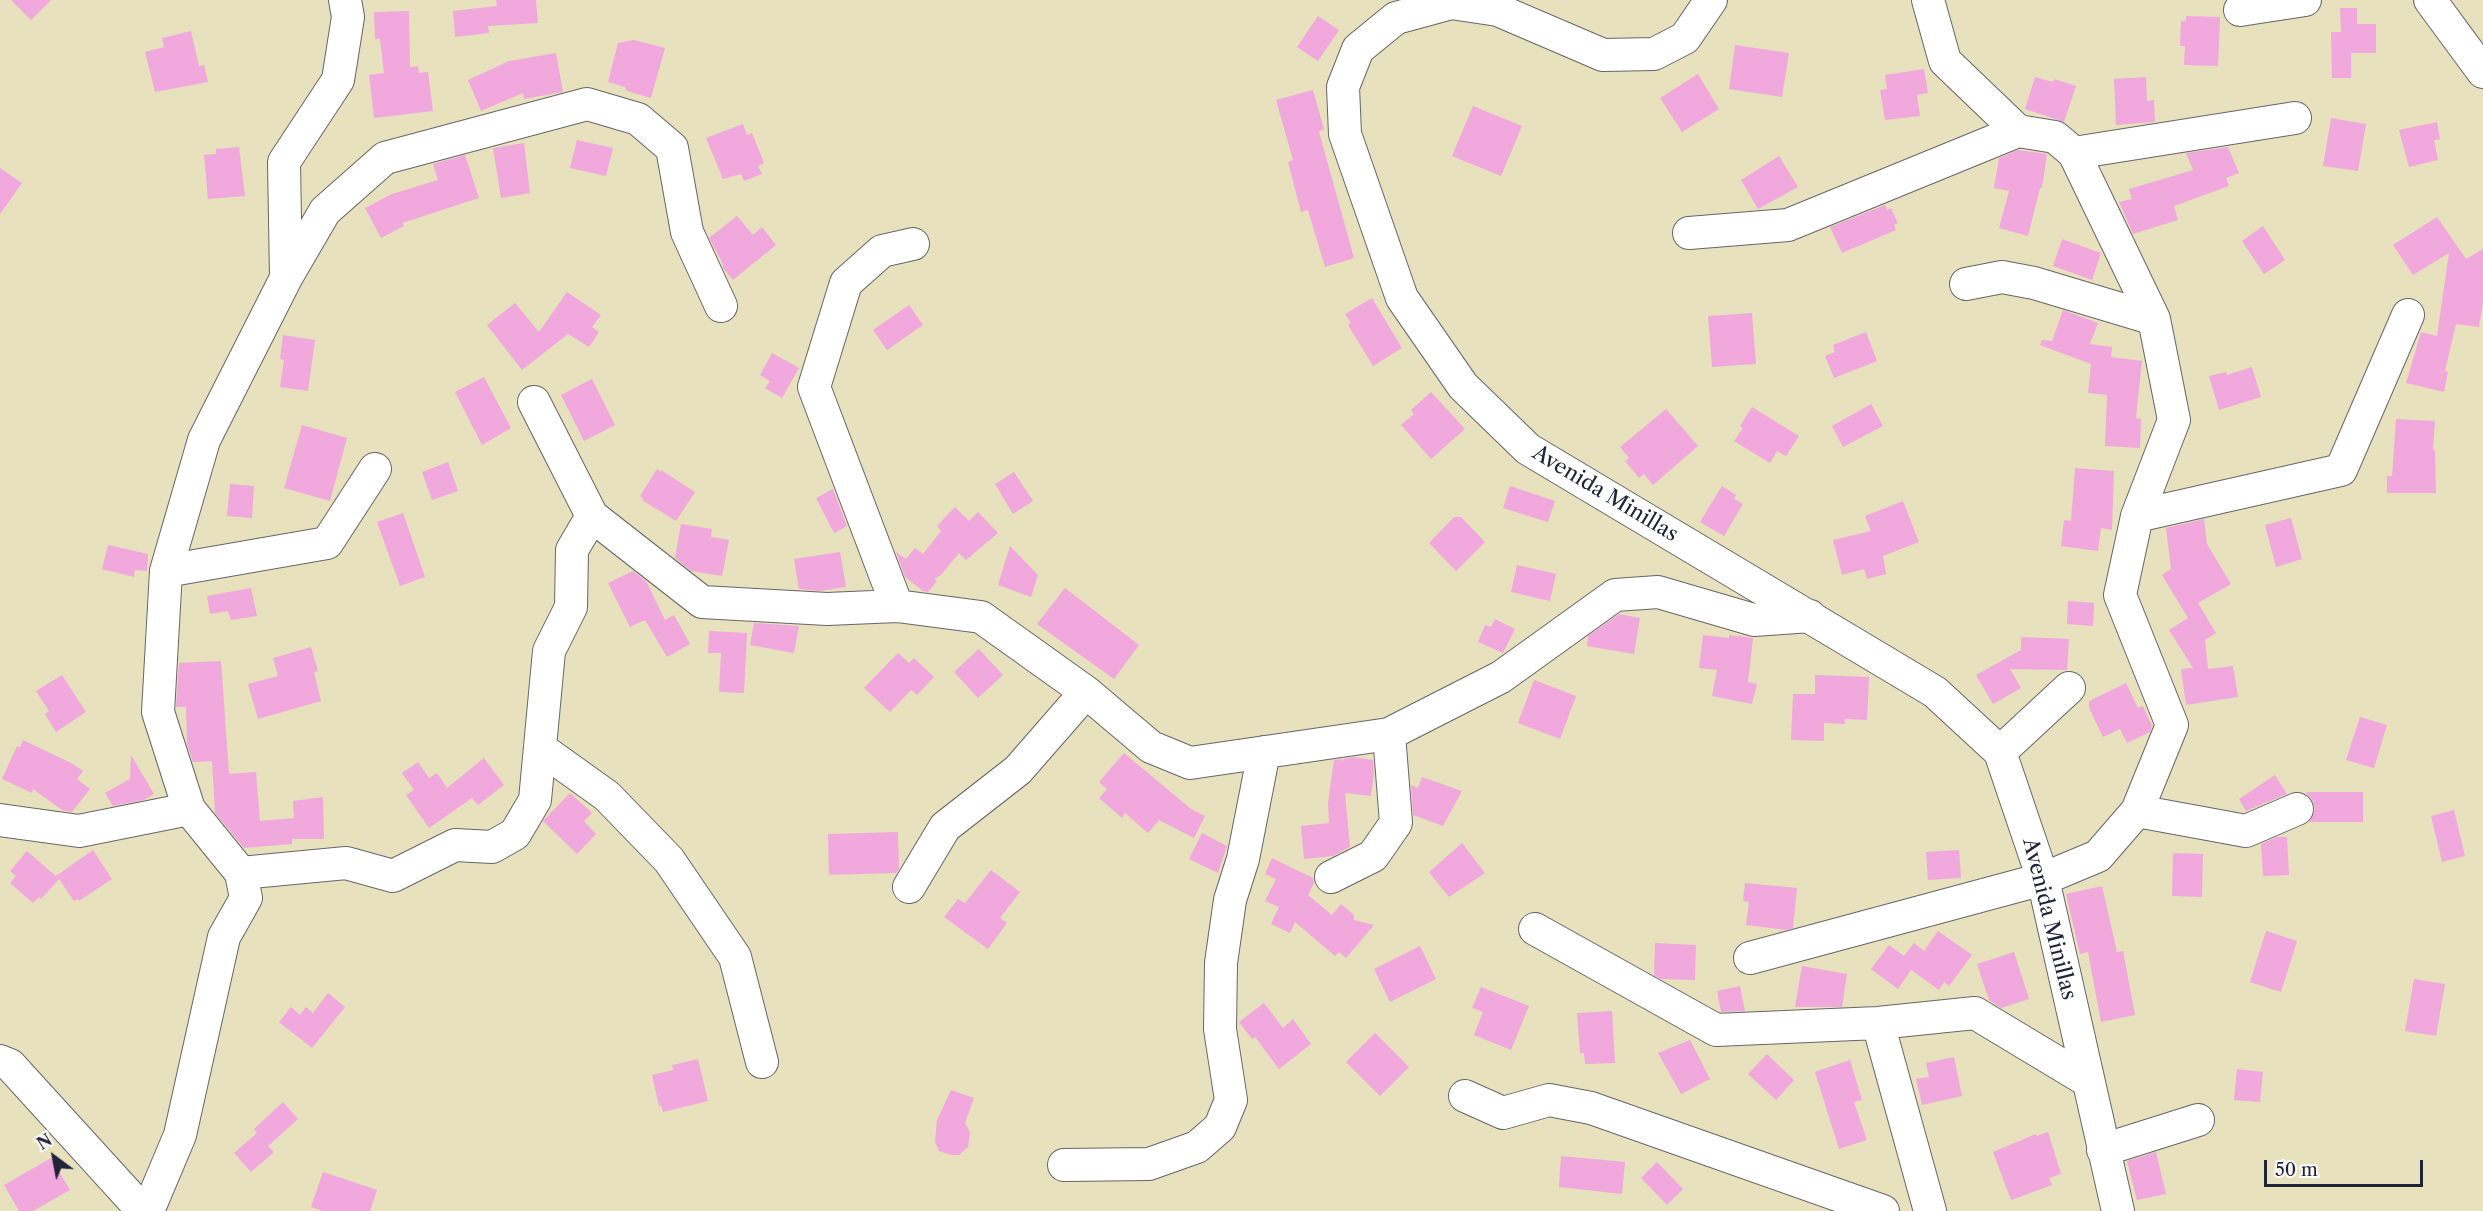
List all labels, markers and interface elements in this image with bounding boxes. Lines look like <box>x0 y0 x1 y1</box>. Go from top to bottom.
street label: Avenida Minillas <box>1528 441 1682 547</box>
street label: Avenida Minillas <box>2017 836 2081 1002</box>
north arrow <box>24 1127 84 1187</box>
text: N <box>33 1130 56 1154</box>
scale bar <box>2267 1148 2426 1186</box>
text: 50 m <box>2275 1159 2318 1181</box>

